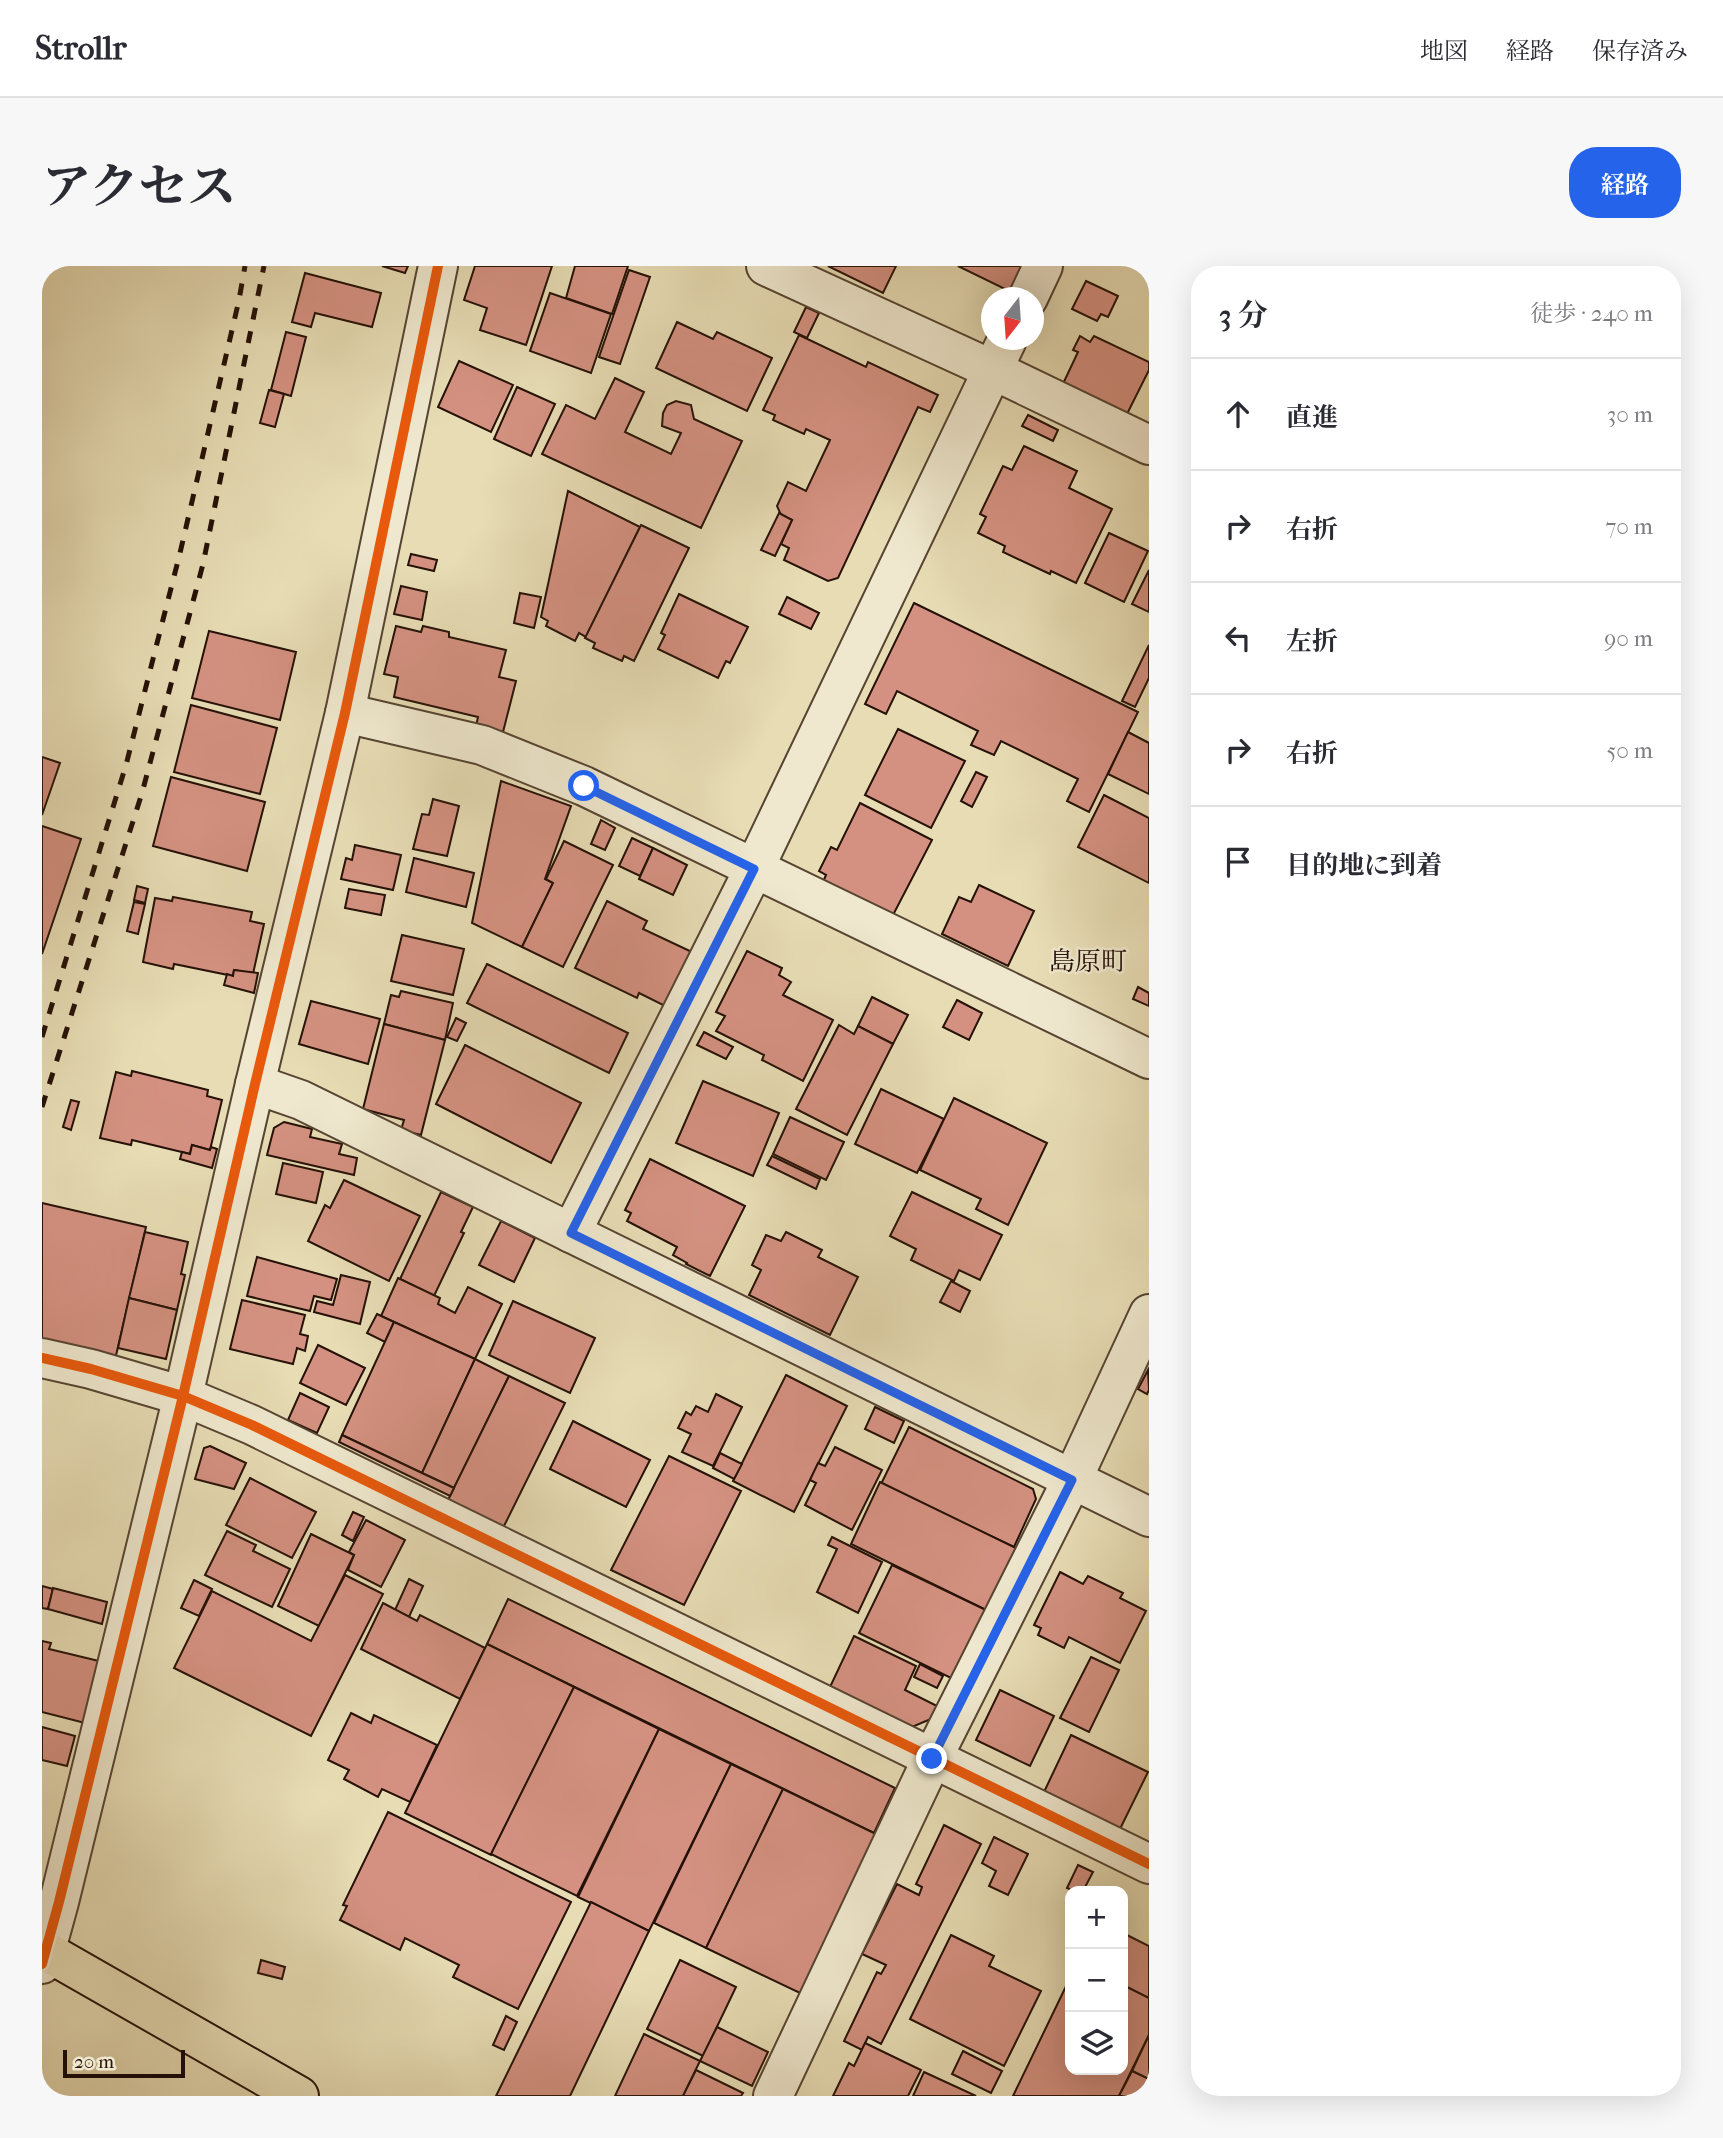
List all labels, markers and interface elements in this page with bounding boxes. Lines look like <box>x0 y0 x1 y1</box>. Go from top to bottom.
text: Strollr <box>35 29 126 68</box>
text: 地図 <box>1420 37 1468 65</box>
text: 経路 <box>1506 37 1554 65</box>
text: 保存済み <box>1592 37 1688 65</box>
button: 経路 <box>1569 147 1681 218</box>
text: アクセス <box>42 158 237 216</box>
north arrow <box>981 287 1044 350</box>
text: 3 分 <box>1219 298 1268 333</box>
text: 徒歩 · 240 m <box>1530 300 1653 327</box>
icon: ahead <box>1219 395 1257 433</box>
text: 30 m <box>1607 401 1653 428</box>
text: 直進 <box>1286 402 1338 433</box>
icon: right <box>1219 507 1257 545</box>
text: 70 m <box>1605 513 1653 540</box>
text: 右折 <box>1286 514 1338 545</box>
icon: left <box>1219 619 1257 657</box>
text: 90 m <box>1604 625 1653 652</box>
text: 左折 <box>1286 626 1338 657</box>
icon: right <box>1219 731 1257 769</box>
text: 50 m <box>1606 737 1653 764</box>
text: 右折 <box>1286 738 1338 769</box>
route start <box>568 770 599 801</box>
icon: arrive <box>1219 843 1257 881</box>
text: 目的地に到着 <box>1286 850 1442 881</box>
district label: 島原町 <box>1049 946 1127 977</box>
route end <box>916 1743 947 1774</box>
map controls <box>1065 1886 1128 2075</box>
button: + <box>1065 1886 1128 1949</box>
button: − <box>1065 1949 1128 2012</box>
button: layers <box>1065 2012 1128 2075</box>
scale bar <box>63 2047 186 2079</box>
text: 20 m <box>74 2051 114 2073</box>

